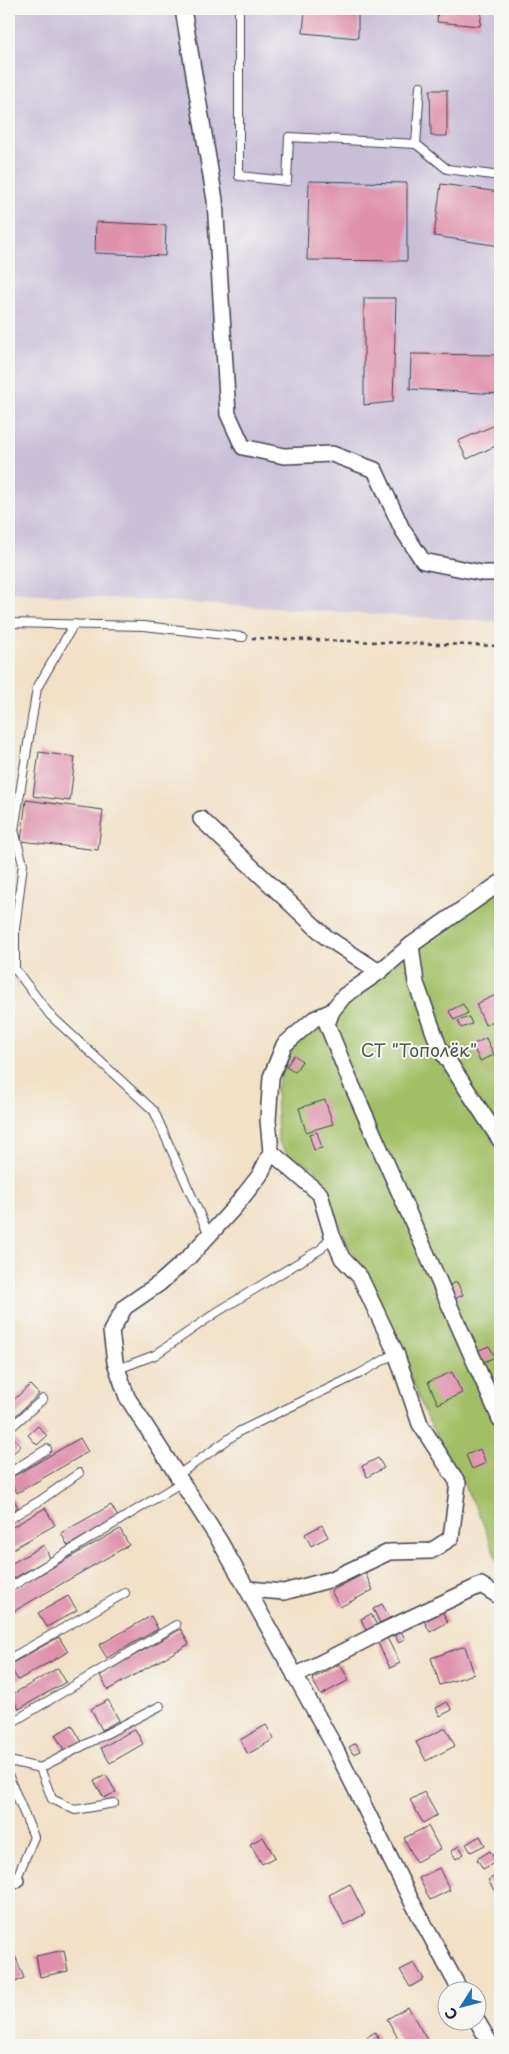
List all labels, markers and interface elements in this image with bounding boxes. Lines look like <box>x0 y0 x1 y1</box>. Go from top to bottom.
park label: СТ "Тополёк" <box>361 1036 477 1063</box>
north arrow <box>436 1982 486 2032</box>
text: С <box>439 2004 463 2024</box>

